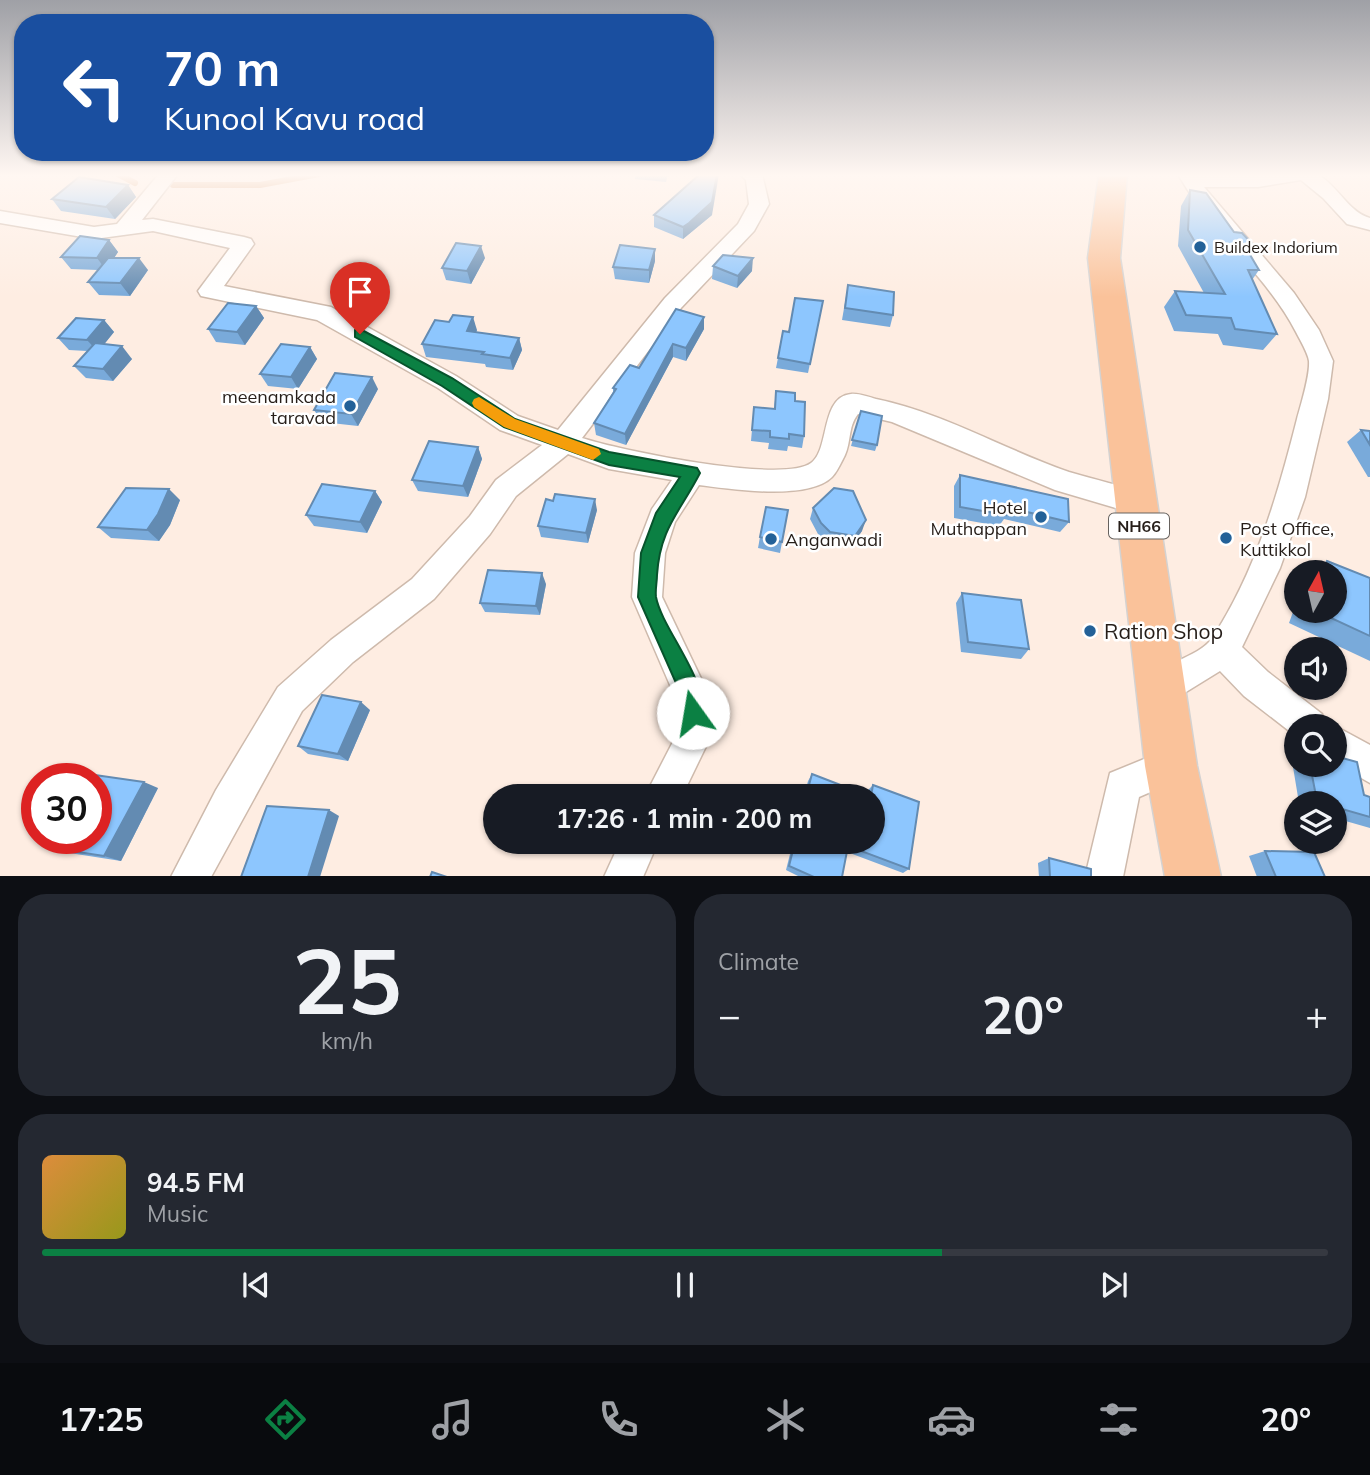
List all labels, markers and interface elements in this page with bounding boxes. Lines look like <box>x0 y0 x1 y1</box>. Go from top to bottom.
text: 70 m <box>164 37 280 98</box>
icon: left <box>49 42 140 133</box>
text: Kunool Kavu road <box>164 98 425 138</box>
place label: Buildex Indorium <box>1214 237 1338 257</box>
marker: Buildex Indorium <box>1192 239 1208 255</box>
pin <box>330 262 390 334</box>
icon: arrive <box>341 273 379 311</box>
place label: meenamkada taravad <box>222 385 336 429</box>
marker: meenamkada taravad <box>342 398 358 414</box>
place label: Hotel Muthappan <box>931 496 1027 540</box>
marker: Hotel Muthappan <box>1033 509 1049 525</box>
road number: NH66 <box>1109 513 1169 538</box>
place label: Post Office, Kuttikkol <box>1240 517 1334 561</box>
place label: Anganwadi <box>785 528 882 551</box>
marker: Post Office, Kuttikkol <box>1218 530 1234 546</box>
marker: Anganwadi <box>763 531 779 547</box>
north arrow <box>1284 560 1348 623</box>
map controls <box>1284 560 1347 854</box>
place label: Ration Shop <box>1104 618 1223 644</box>
marker: Ration Shop <box>1082 623 1098 639</box>
button: sound <box>1284 637 1347 700</box>
position arrow <box>656 676 730 750</box>
button: search <box>1284 714 1347 777</box>
speed limit sign: 30 <box>21 763 112 854</box>
button: layers <box>1284 791 1347 854</box>
text: 17:26 · 1 min · 200 m <box>556 802 812 835</box>
text: 25 <box>292 923 402 1037</box>
text: Climate <box>718 947 799 976</box>
text: 20° <box>982 982 1064 1047</box>
text: − <box>718 991 741 1039</box>
text: + <box>1305 991 1328 1039</box>
text: km/h <box>321 1026 373 1055</box>
text: 94.5 FM <box>147 1166 245 1199</box>
text: Music <box>147 1199 208 1228</box>
icon: previous <box>237 1266 275 1304</box>
icon: pause <box>666 1266 704 1304</box>
icon: next <box>1095 1266 1133 1304</box>
icon: directions <box>261 1395 310 1444</box>
icon: music <box>428 1395 477 1444</box>
icon: phone <box>594 1395 643 1444</box>
icon: climate <box>761 1395 810 1444</box>
icon: car <box>927 1395 976 1444</box>
icon: filters <box>1094 1395 1143 1444</box>
text: 17:25 <box>59 1399 144 1439</box>
text: 20° <box>1261 1399 1311 1439</box>

